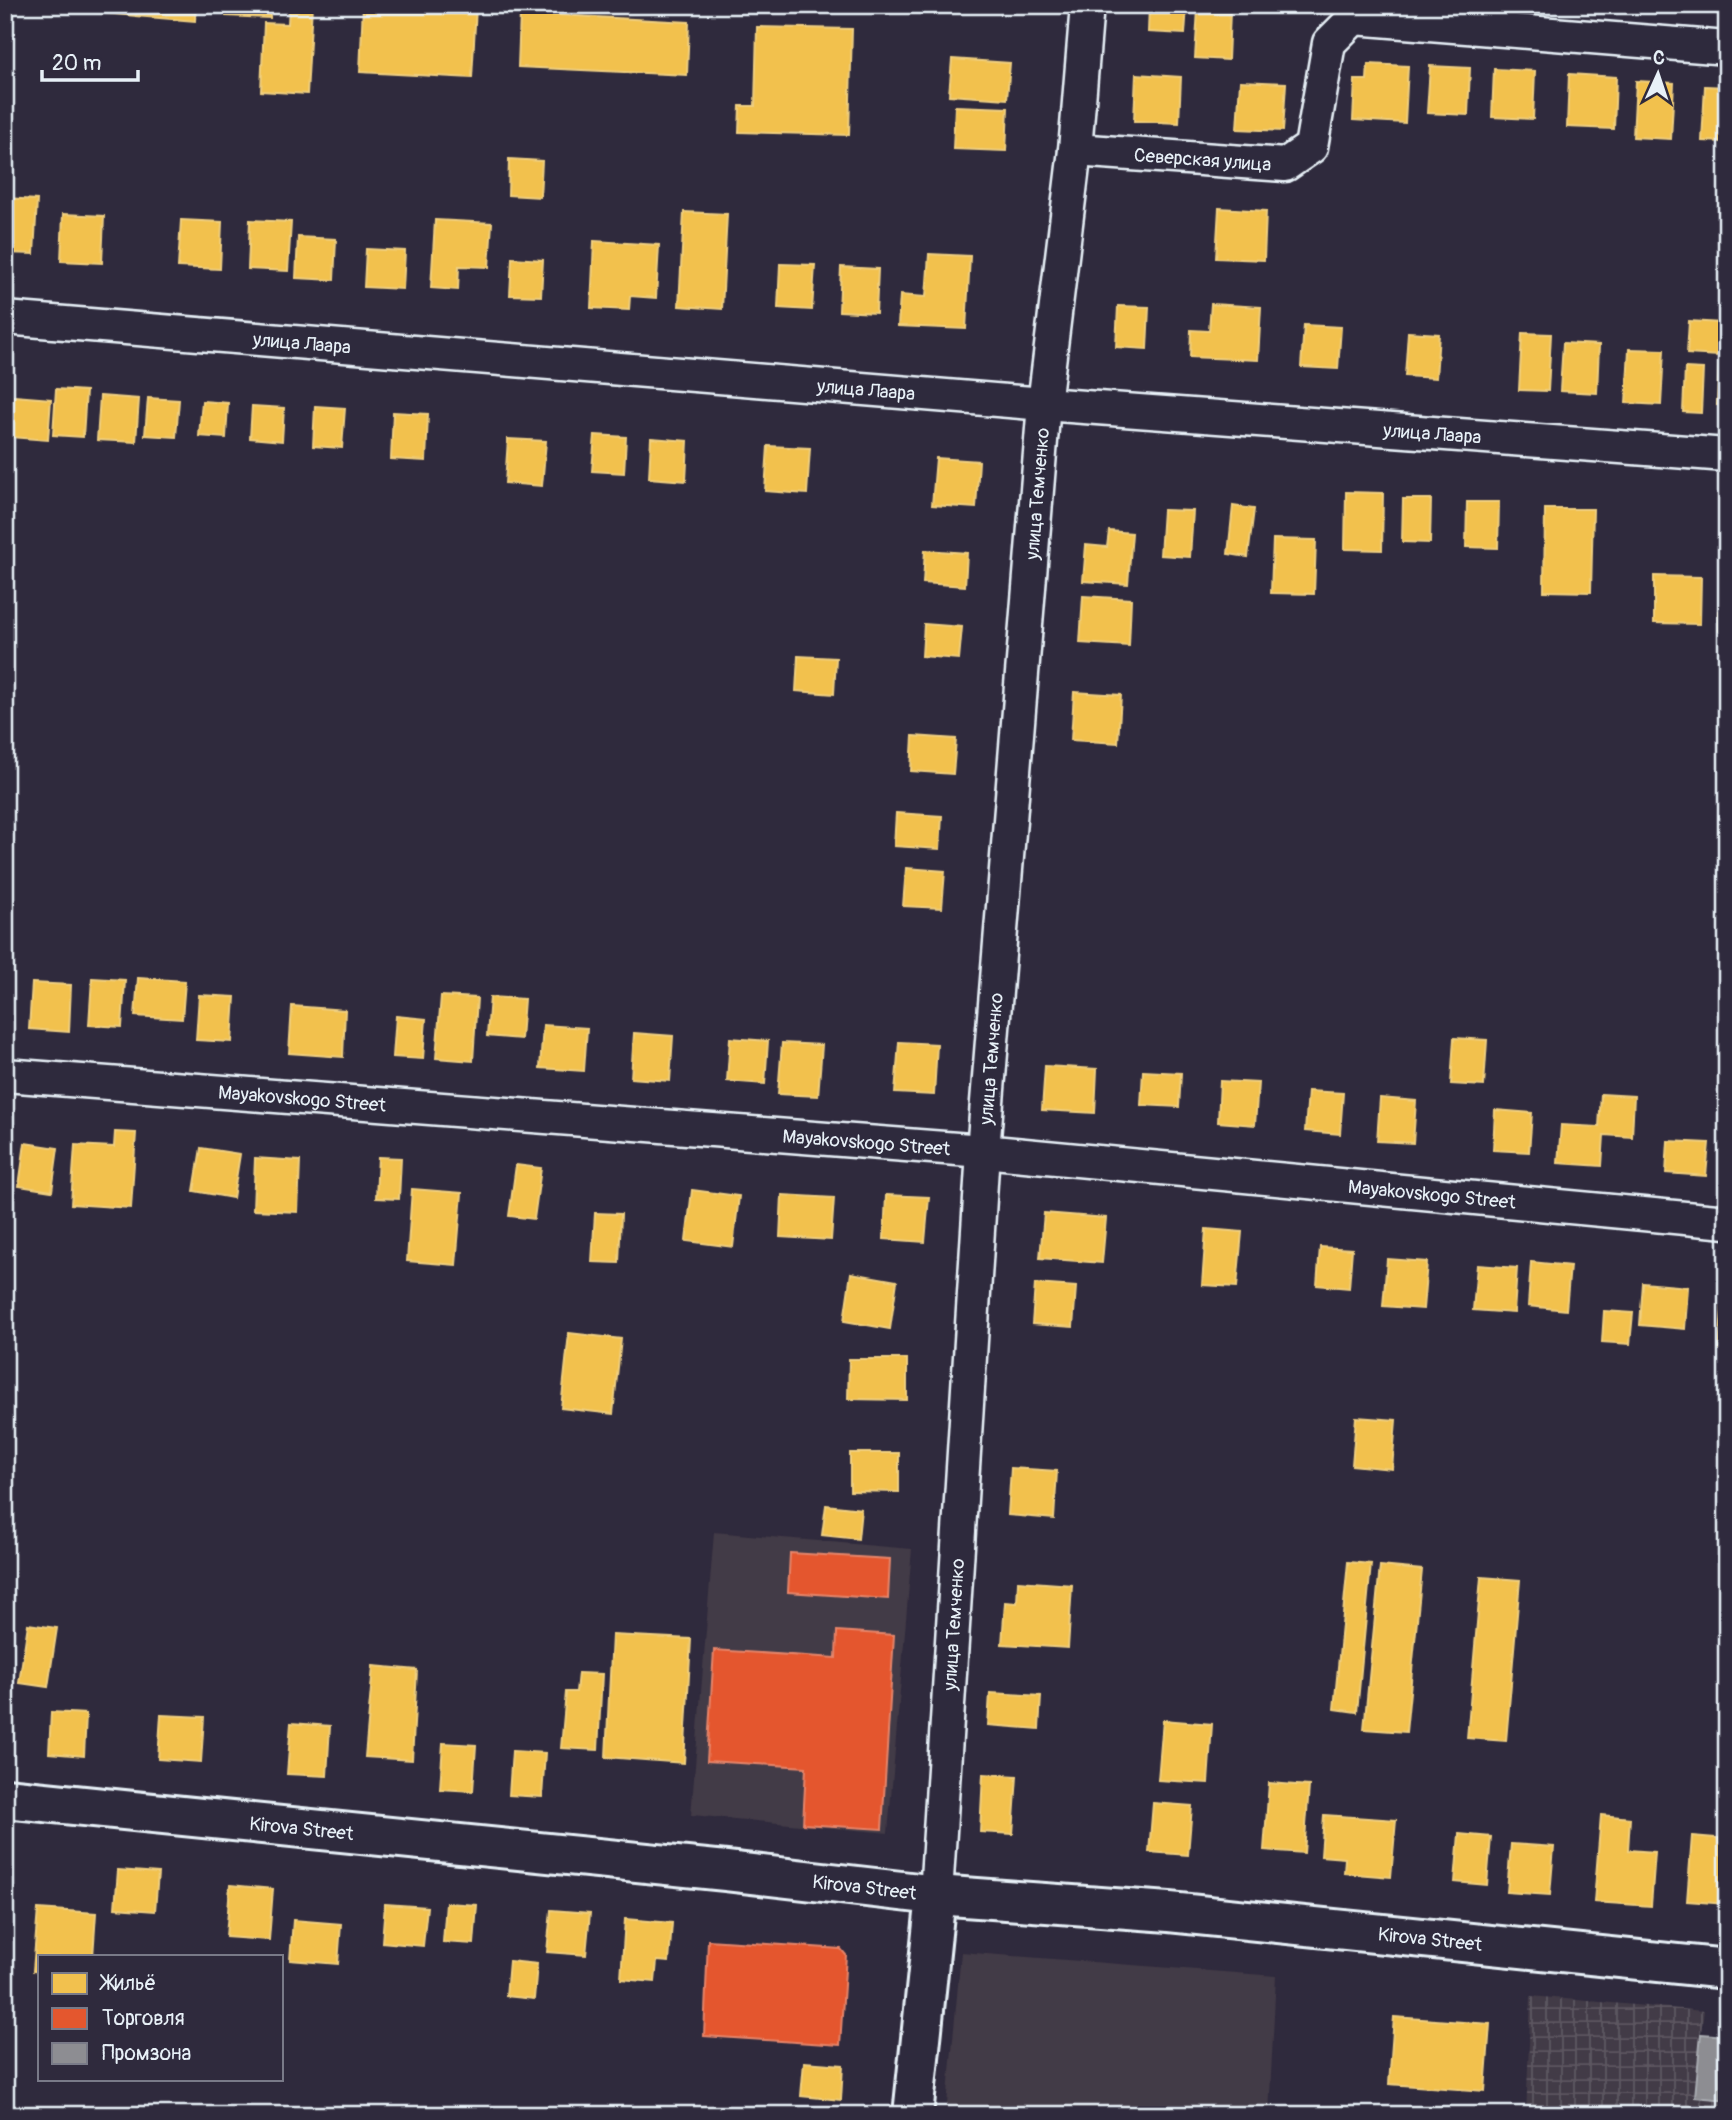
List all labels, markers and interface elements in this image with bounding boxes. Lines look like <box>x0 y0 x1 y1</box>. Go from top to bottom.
scale bar <box>42 38 138 82</box>
north arrow <box>1624 38 1694 108</box>
text: С <box>1652 46 1666 70</box>
text: 20 m <box>52 50 101 77</box>
street label: Северская улица <box>1133 143 1272 177</box>
street label: улица Лаара <box>251 327 352 360</box>
street label: улица Лаара <box>815 374 916 406</box>
street label: улица Лаара <box>1381 418 1482 450</box>
street label: улица Темченко <box>1020 427 1055 562</box>
street label: улица Темченко <box>974 992 1009 1127</box>
street label: Mayakovskogo Street <box>217 1081 387 1118</box>
street label: Mayakovskogo Street <box>781 1124 951 1161</box>
street label: Mayakovskogo Street <box>1347 1175 1517 1215</box>
street label: улица Темченко <box>938 1558 970 1692</box>
street label: Kirova Street <box>248 1812 355 1846</box>
street label: Kirova Street <box>811 1870 918 1906</box>
street label: Kirova Street <box>1377 1922 1483 1957</box>
legend <box>38 1955 284 2082</box>
text: Жильё <box>99 1970 156 1997</box>
text: Торговля <box>102 2005 185 2032</box>
text: Промзона <box>102 2040 191 2067</box>

